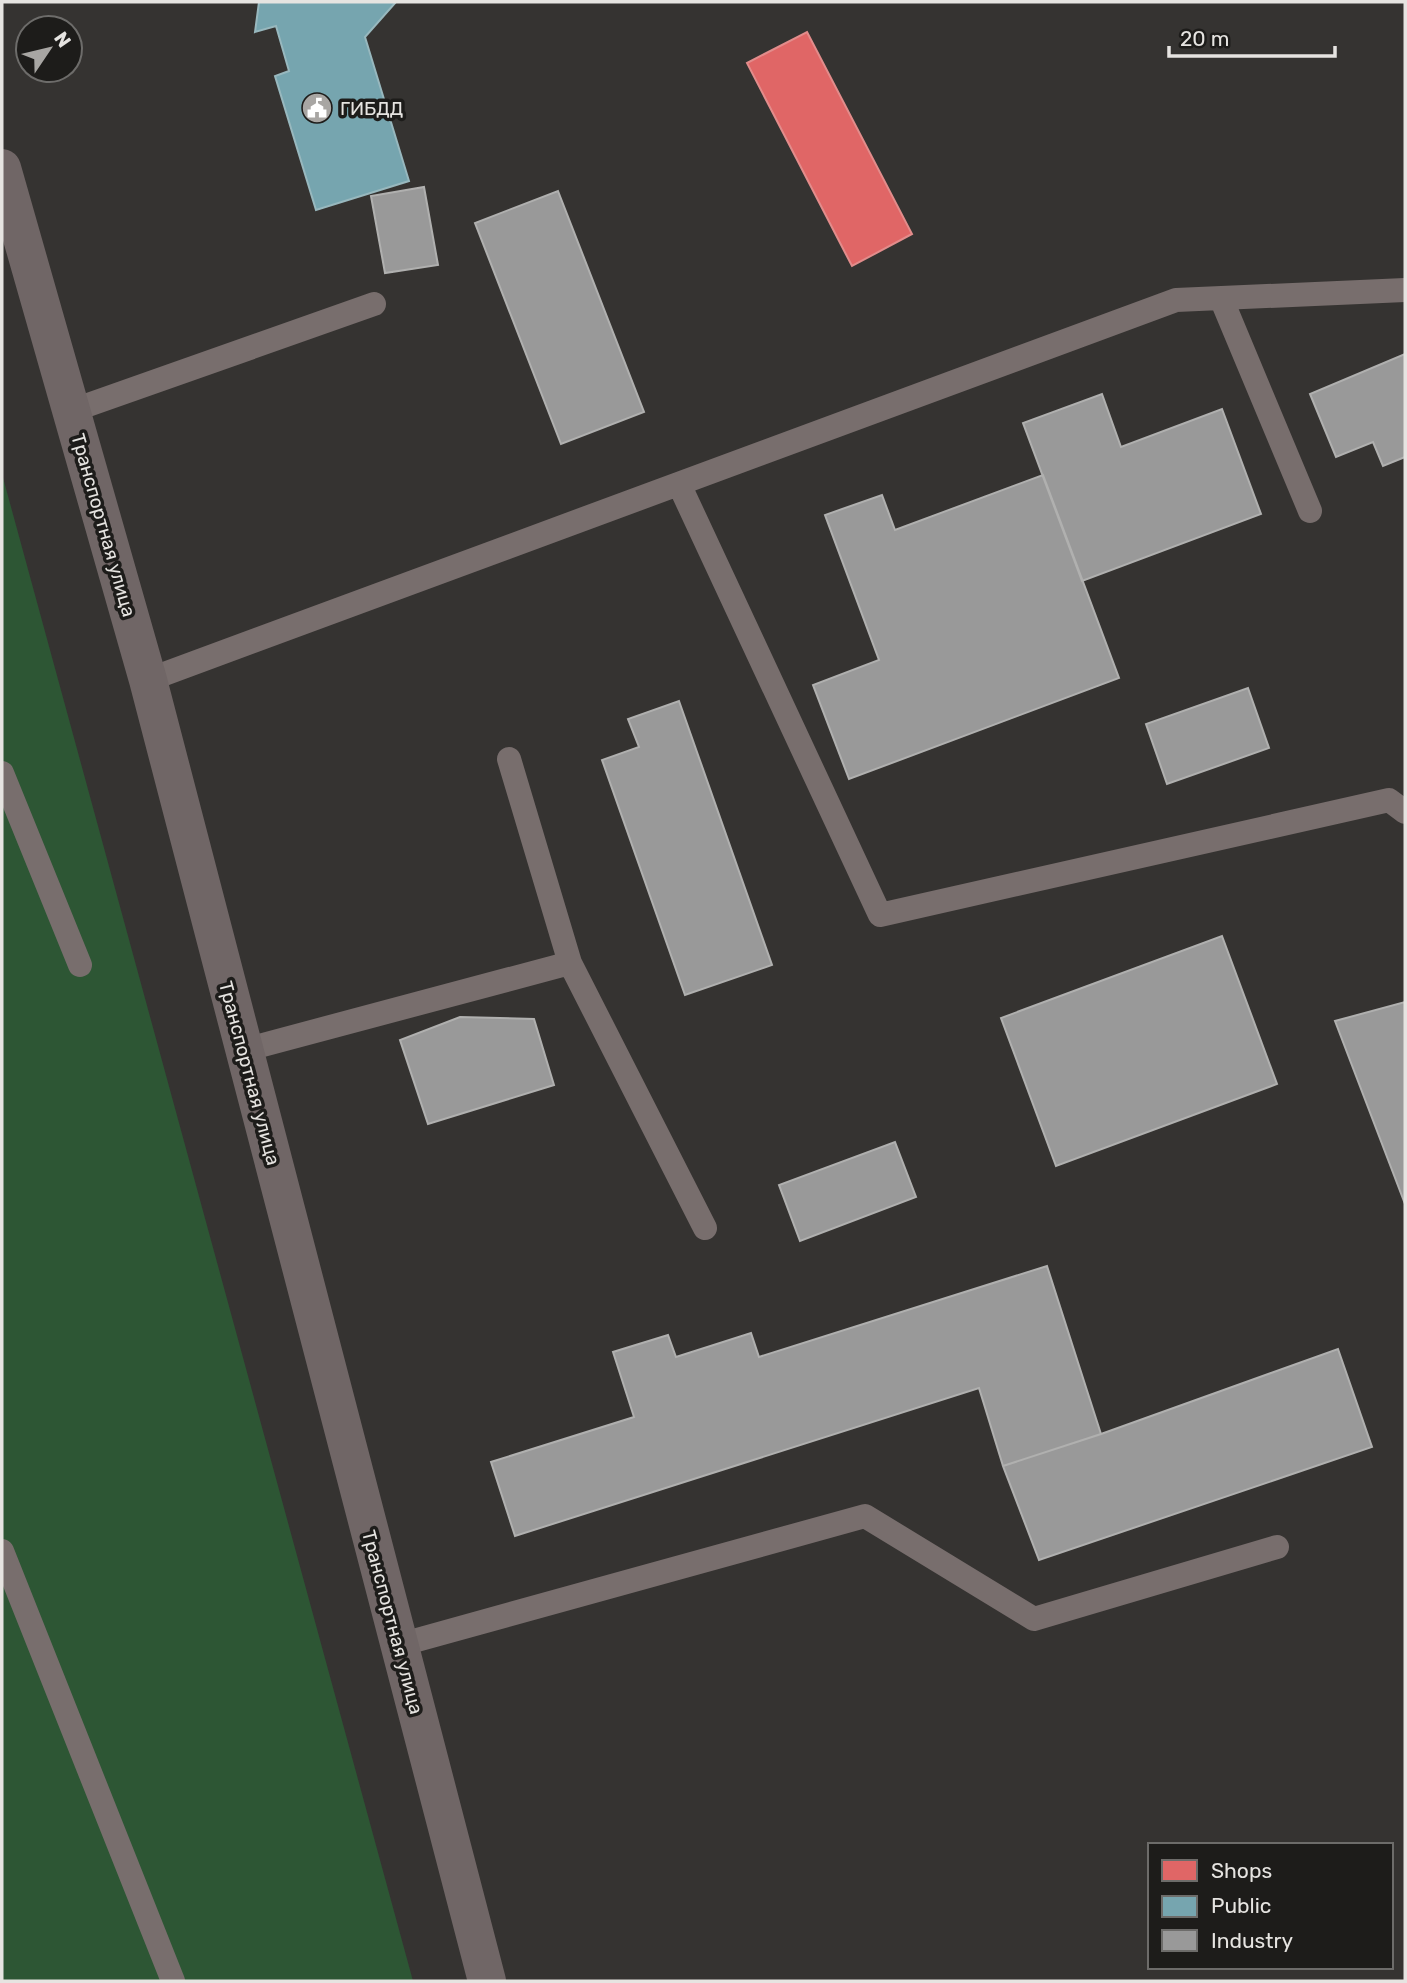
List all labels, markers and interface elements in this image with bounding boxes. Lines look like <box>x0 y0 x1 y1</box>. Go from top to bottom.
north arrow <box>14 14 84 84</box>
scale bar <box>1169 14 1335 58</box>
text: 20 m <box>1180 26 1229 51</box>
text: N <box>49 27 76 52</box>
public building icon: ГИБДД <box>300 91 334 125</box>
place label: ГИБДД <box>340 97 403 120</box>
street label: Транспортная улица <box>66 431 141 620</box>
street label: Транспортная улица <box>214 978 285 1168</box>
street label: Транспортная улица <box>357 1527 428 1717</box>
legend <box>1148 1843 1393 1969</box>
text: Shops <box>1211 1858 1272 1883</box>
text: Public <box>1211 1893 1271 1918</box>
text: Industry <box>1211 1928 1293 1953</box>

